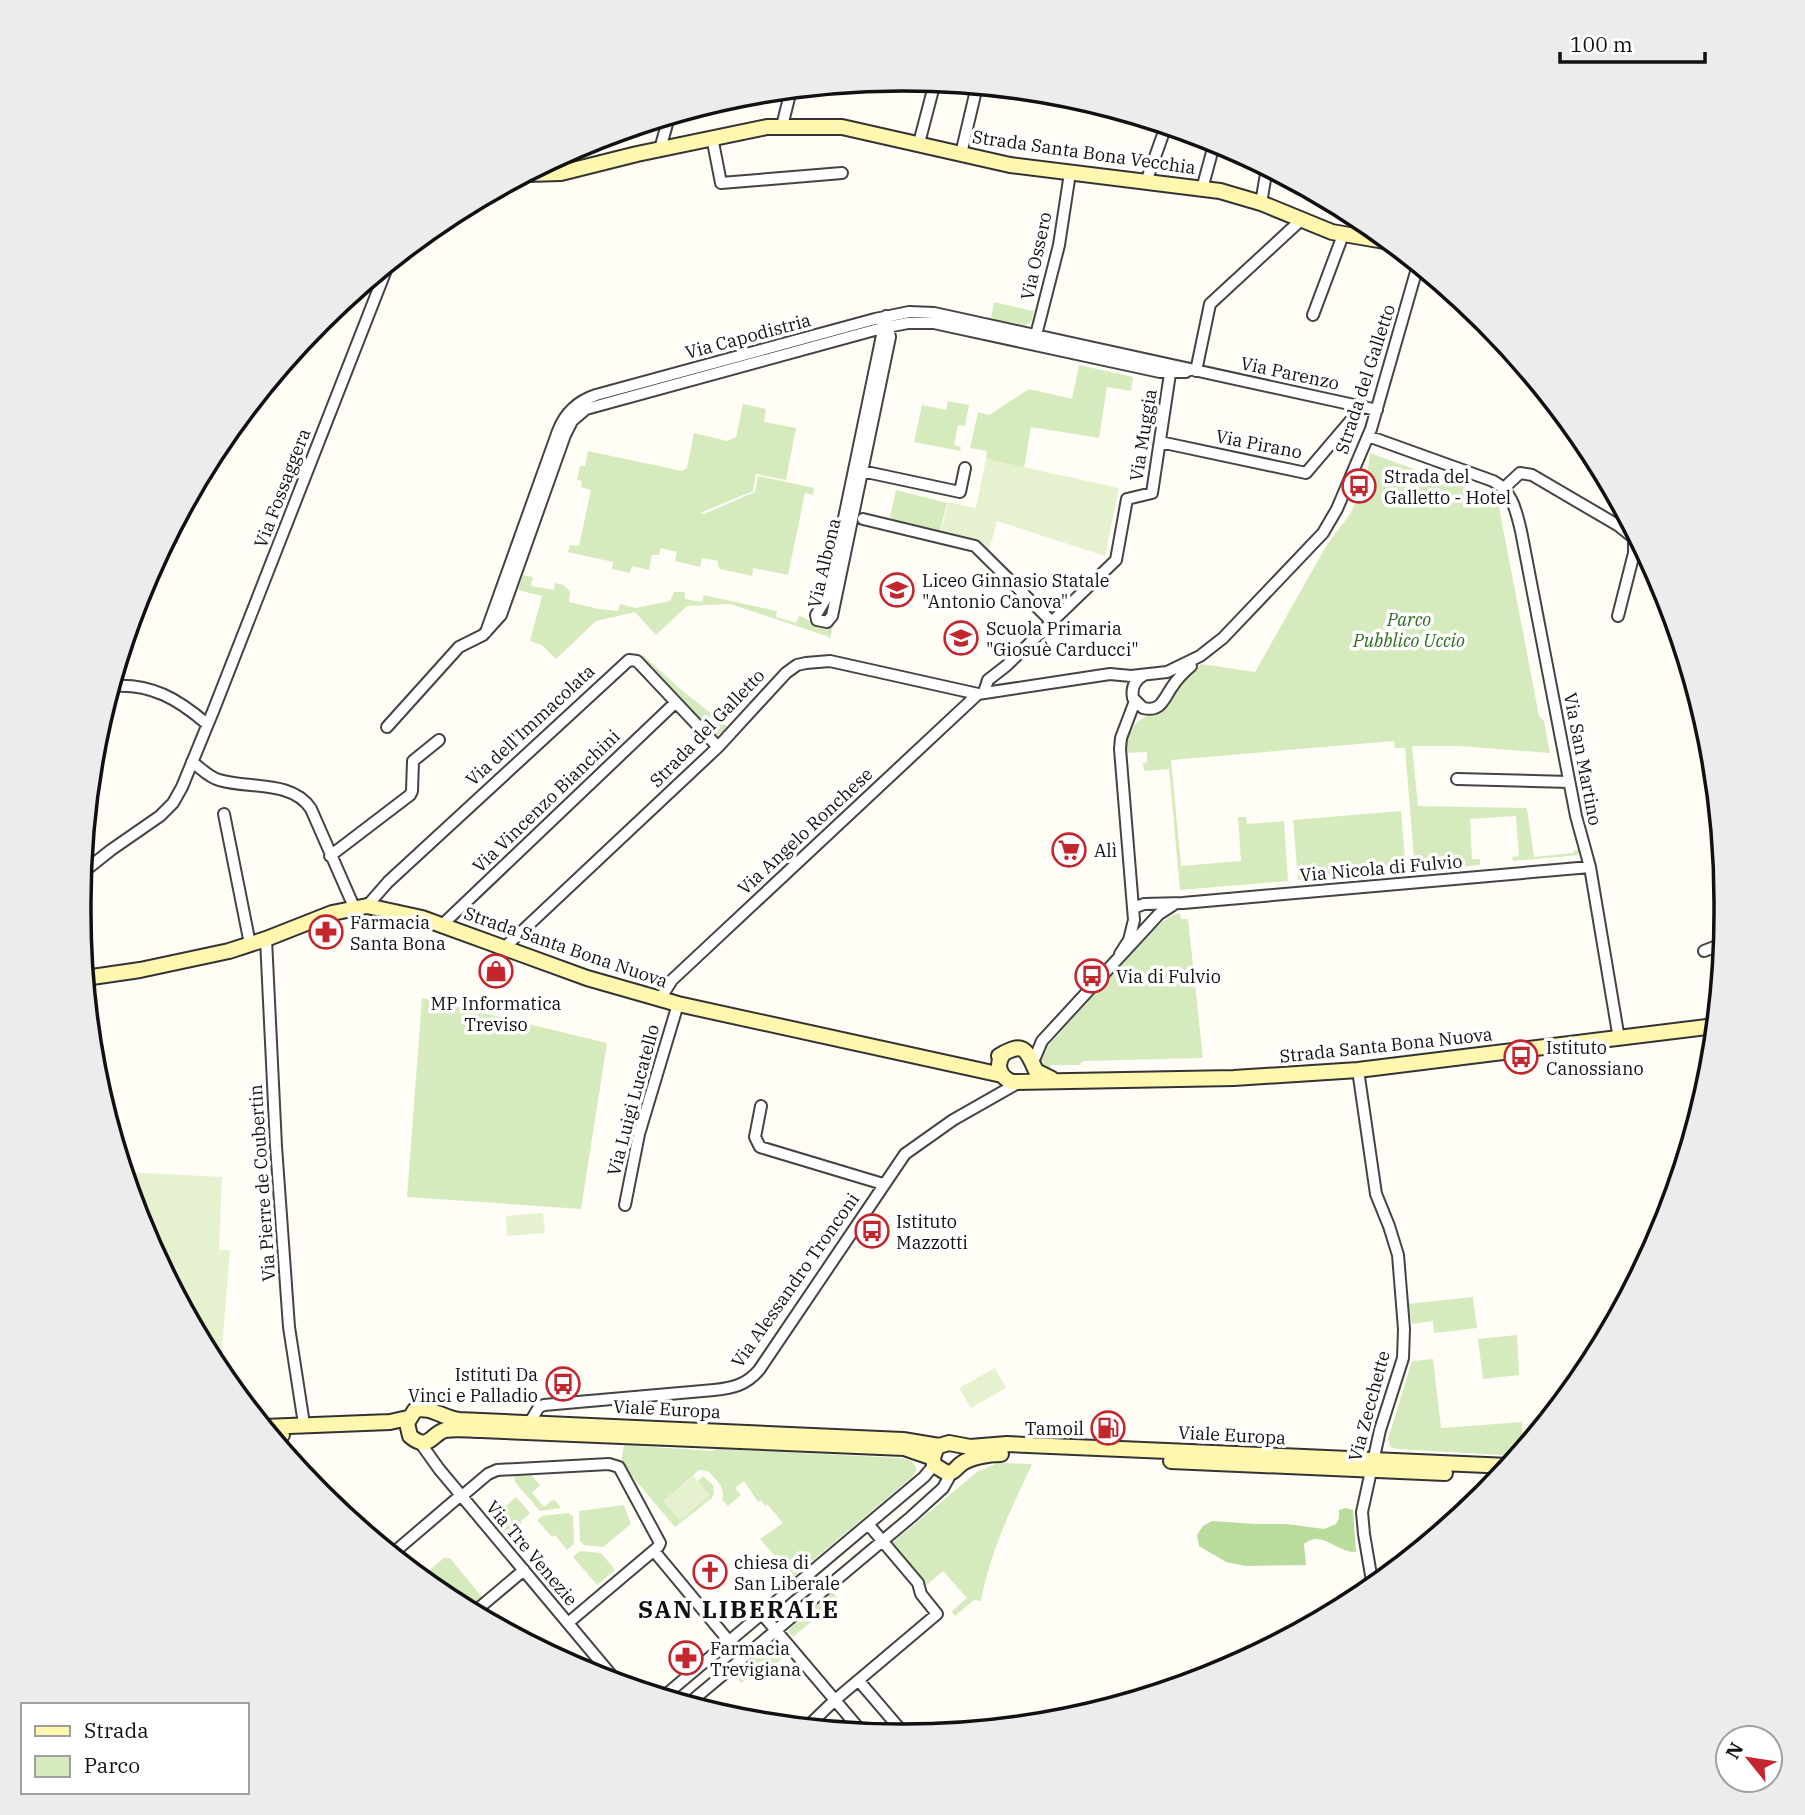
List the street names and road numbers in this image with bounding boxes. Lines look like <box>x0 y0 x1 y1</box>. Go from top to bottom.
street label: Strada Santa Bona Vecchia <box>971 125 1197 179</box>
street label: Via Ossero <box>1015 210 1057 302</box>
street label: Strada del Galletto <box>1330 301 1400 457</box>
street label: Via Capodistria <box>683 308 814 364</box>
street label: Via Parenzo <box>1239 351 1341 395</box>
street label: Via Muggia <box>1124 387 1162 483</box>
street label: Via Pirano <box>1214 424 1304 464</box>
street label: Via Fossaggera <box>249 425 315 551</box>
street label: Via Albona <box>803 516 846 610</box>
street label: Via dell'Immacolata <box>461 659 599 791</box>
street label: Strada del Galletto <box>645 664 769 792</box>
street label: Via San Martino <box>1559 691 1607 827</box>
street label: Via Vincenzo Bianchini <box>468 724 625 877</box>
street label: Via Angelo Ronchese <box>733 762 877 900</box>
street label: Via Nicola di Fulvio <box>1299 849 1463 887</box>
street label: Strada Santa Bona Nuova <box>461 901 671 993</box>
street label: Via Luigi Lucatello <box>602 1022 664 1178</box>
street label: Strada Santa Bona Nuova <box>1278 1022 1494 1068</box>
street label: Via Pierre de Coubertin <box>244 1084 280 1282</box>
street label: Via Alessandro Tronconi <box>726 1188 864 1372</box>
street label: Via Zecchette <box>1343 1348 1395 1464</box>
street label: Viale Europa <box>612 1395 722 1423</box>
street label: Viale Europa <box>1177 1421 1287 1449</box>
street label: Via Tre Venezie <box>481 1496 583 1610</box>

